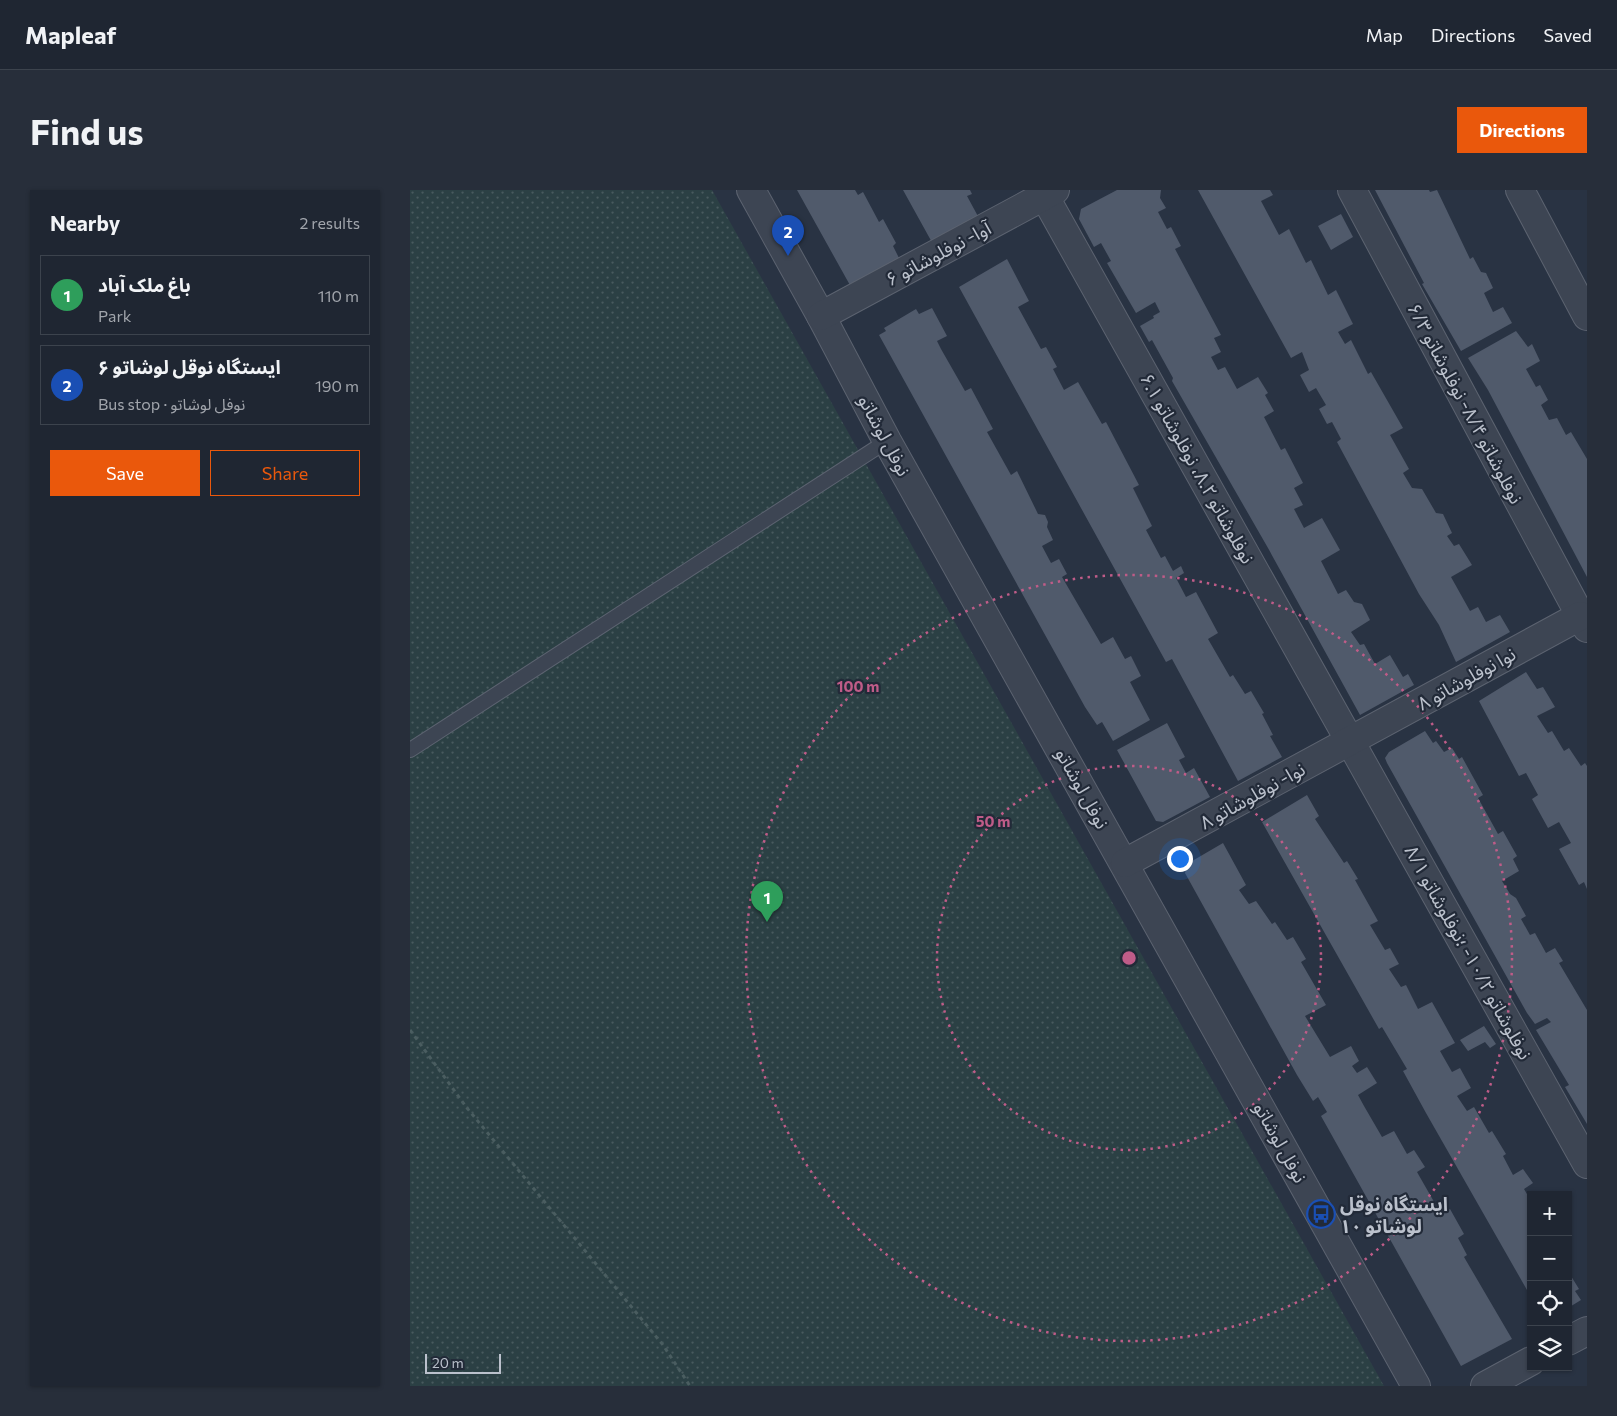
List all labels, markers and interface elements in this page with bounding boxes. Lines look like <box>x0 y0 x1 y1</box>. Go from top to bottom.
text: Mapleaf <box>25 20 116 49</box>
text: Map <box>1366 24 1403 46</box>
text: Directions <box>1431 24 1515 46</box>
text: Saved <box>1543 24 1592 46</box>
button: Directions <box>1457 107 1587 153</box>
text: Find us <box>30 109 144 152</box>
text: Nearby <box>50 210 120 235</box>
text: 2 results <box>299 213 360 232</box>
pin: 2 <box>772 215 804 256</box>
street label: آوا- نوفلوشاتو ۶ <box>881 215 996 291</box>
text: باغ ملک آباد <box>98 273 191 296</box>
text: 1 <box>63 286 71 305</box>
text: 110 m <box>318 286 359 305</box>
street label: نوفلوشاتو ۸/۴- نوفلوشاتو ۶/۳ <box>1402 299 1529 508</box>
text: Park <box>98 306 131 325</box>
text: ایستگاه نوقل لوشاتو ۶ <box>98 355 281 378</box>
street label: نوفلوشاتو ۸.۲، نوفلوشاتو ۶.۱ <box>1135 369 1260 568</box>
text: 2 <box>62 376 72 395</box>
text: 190 m <box>315 376 359 395</box>
street label: نوفل لوشاتو <box>853 390 916 480</box>
text: Bus stop · نوفل لوشاتو <box>98 394 245 413</box>
button: Save <box>50 450 200 496</box>
button: Share <box>210 450 360 496</box>
street label: نوا نوفلوشاتو ۸ <box>1413 642 1520 715</box>
text: 100 m <box>837 677 879 695</box>
street label: نوفل لوشاتو <box>1050 743 1115 833</box>
street label: نوا- نوفلوشاتو ۸ <box>1195 757 1309 834</box>
text: 50 m <box>976 812 1010 830</box>
street label: نوفلوشاتو ۱۰/۲- ؛نوفلوشاتو ۸/۱ <box>1400 841 1538 1064</box>
your location <box>1167 846 1193 872</box>
pin: 1 <box>751 881 783 922</box>
centre of rings <box>1120 949 1138 967</box>
street label: نوفل لوشاتو <box>1248 1097 1313 1187</box>
map controls <box>1527 1191 1572 1371</box>
button: + <box>1527 1191 1572 1236</box>
place label: ایستگاه نوقل لوشاتو ۱۰ <box>1340 1192 1448 1237</box>
bus stop icon: ایستگاه نوقل لوشاتو ۱۰ <box>1306 1199 1336 1229</box>
button: − <box>1527 1236 1572 1281</box>
button: locate <box>1527 1281 1572 1326</box>
button: layers <box>1527 1326 1572 1371</box>
scale bar <box>425 1351 501 1374</box>
text: 20 m <box>432 1354 464 1371</box>

